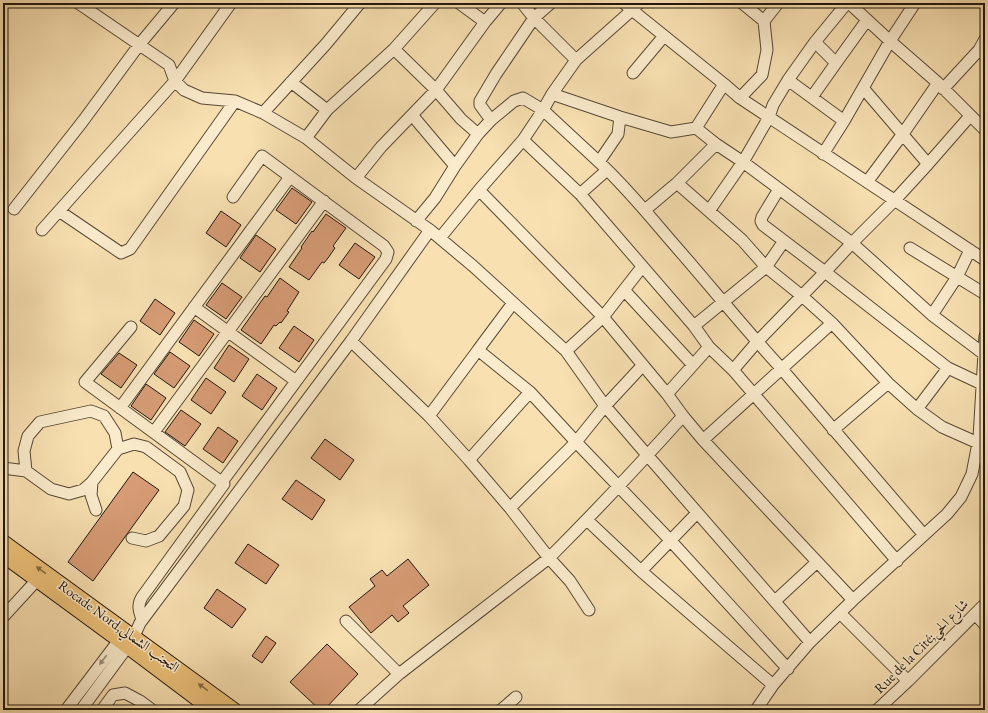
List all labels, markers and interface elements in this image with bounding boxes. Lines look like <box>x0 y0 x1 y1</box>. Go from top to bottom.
one-way arrow <box>35 565 46 574</box>
street label: Rocade Nord,التجنب الشمالي <box>53 576 183 678</box>
street label: Rue de la Cité;شارع الحي <box>870 595 975 700</box>
one-way arrow <box>99 655 108 666</box>
one-way arrow <box>197 683 208 691</box>

